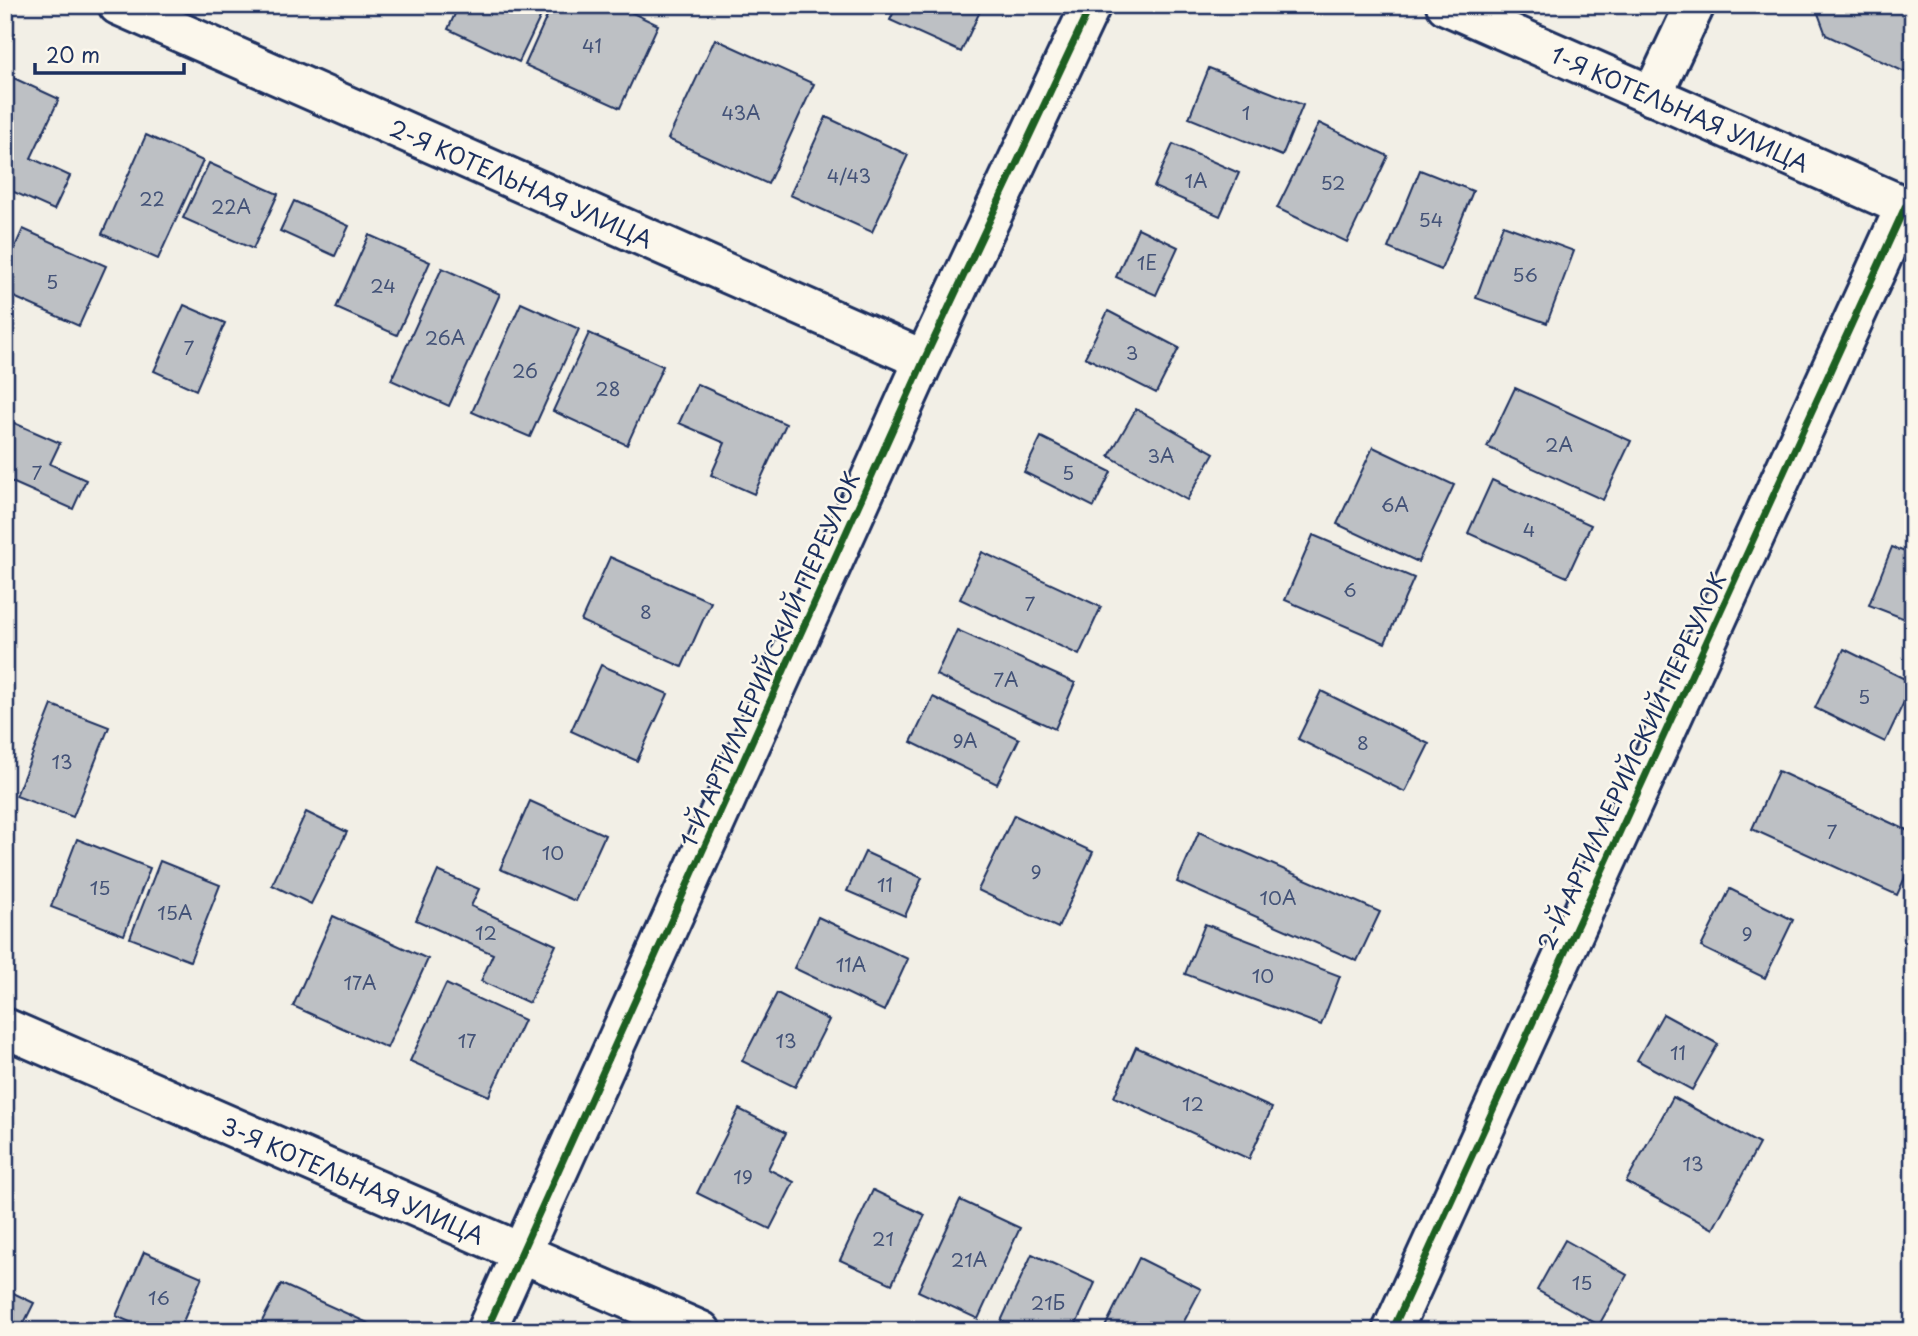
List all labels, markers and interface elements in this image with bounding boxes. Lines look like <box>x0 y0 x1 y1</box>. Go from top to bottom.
house number: 41 <box>582 31 602 59</box>
scale bar <box>35 32 184 76</box>
street label: 1-Я КОТЕЛЬНАЯ УЛИЦА <box>1546 36 1815 180</box>
text: 20 m <box>46 38 100 70</box>
house number: 43А <box>721 98 761 126</box>
house number: 1 <box>1242 98 1250 126</box>
street label: 2-Я КОТЕЛЬНАЯ УЛИЦА <box>384 109 659 256</box>
house number: 4/43 <box>827 161 871 189</box>
house number: 1А <box>1184 166 1208 194</box>
house number: 52 <box>1320 168 1346 196</box>
house number: 22 <box>139 184 165 212</box>
house number: 22А <box>211 192 251 220</box>
house number: 54 <box>1419 205 1443 233</box>
house number: 1Е <box>1137 248 1157 276</box>
house number: 56 <box>1512 260 1538 288</box>
house number: 5 <box>46 267 58 295</box>
house number: 24 <box>370 271 396 299</box>
house number: 26А <box>425 323 465 351</box>
house number: 7 <box>184 333 195 361</box>
house number: 3 <box>1126 338 1138 366</box>
house number: 26 <box>512 356 538 384</box>
house number: 28 <box>595 374 621 402</box>
house number: 2А <box>1545 430 1573 458</box>
house number: 3А <box>1147 441 1175 469</box>
house number: 7 <box>32 458 43 486</box>
house number: 5 <box>1062 458 1074 486</box>
street label: 1-Й АРТИЛЛЕРИЙСКИЙ ПЕРЕУЛОК <box>670 466 868 852</box>
house number: 6А <box>1381 490 1409 518</box>
house number: 4 <box>1523 515 1535 543</box>
street label: 2-Й АРТИЛЛЕРИЙСКИЙ ПЕРЕУЛОК <box>1528 566 1734 956</box>
house number: 6 <box>1343 575 1357 603</box>
house number: 7 <box>1025 589 1036 617</box>
house number: 8 <box>640 597 652 625</box>
house number: 7А <box>993 665 1019 693</box>
house number: 5 <box>1858 682 1870 710</box>
house number: 9А <box>952 726 978 754</box>
house number: 8 <box>1357 728 1369 756</box>
house number: 13 <box>51 747 73 775</box>
house number: 7 <box>1827 817 1838 845</box>
house number: 10 <box>542 838 564 866</box>
house number: 9 <box>1030 857 1042 885</box>
house number: 11 <box>877 870 893 898</box>
house number: 15 <box>90 873 110 901</box>
house number: 10А <box>1260 883 1296 911</box>
house number: 15А <box>157 898 193 926</box>
house number: 12 <box>475 918 497 946</box>
house number: 9 <box>1741 919 1753 947</box>
house number: 11А <box>836 950 866 978</box>
house number: 10 <box>1252 961 1274 989</box>
house number: 17А <box>343 968 377 996</box>
house number: 17 <box>458 1026 476 1054</box>
house number: 13 <box>775 1026 797 1054</box>
house number: 11 <box>1670 1038 1686 1066</box>
house number: 12 <box>1182 1089 1204 1117</box>
street label: 3-Я КОТЕЛЬНАЯ УЛИЦА <box>216 1107 490 1252</box>
house number: 13 <box>1682 1149 1704 1177</box>
house number: 19 <box>733 1162 753 1190</box>
house number: 21 <box>872 1224 894 1252</box>
house number: 21А <box>951 1245 987 1273</box>
house number: 15 <box>1572 1268 1592 1296</box>
house number: 16 <box>148 1283 170 1311</box>
house number: 21Б <box>1031 1288 1065 1316</box>

